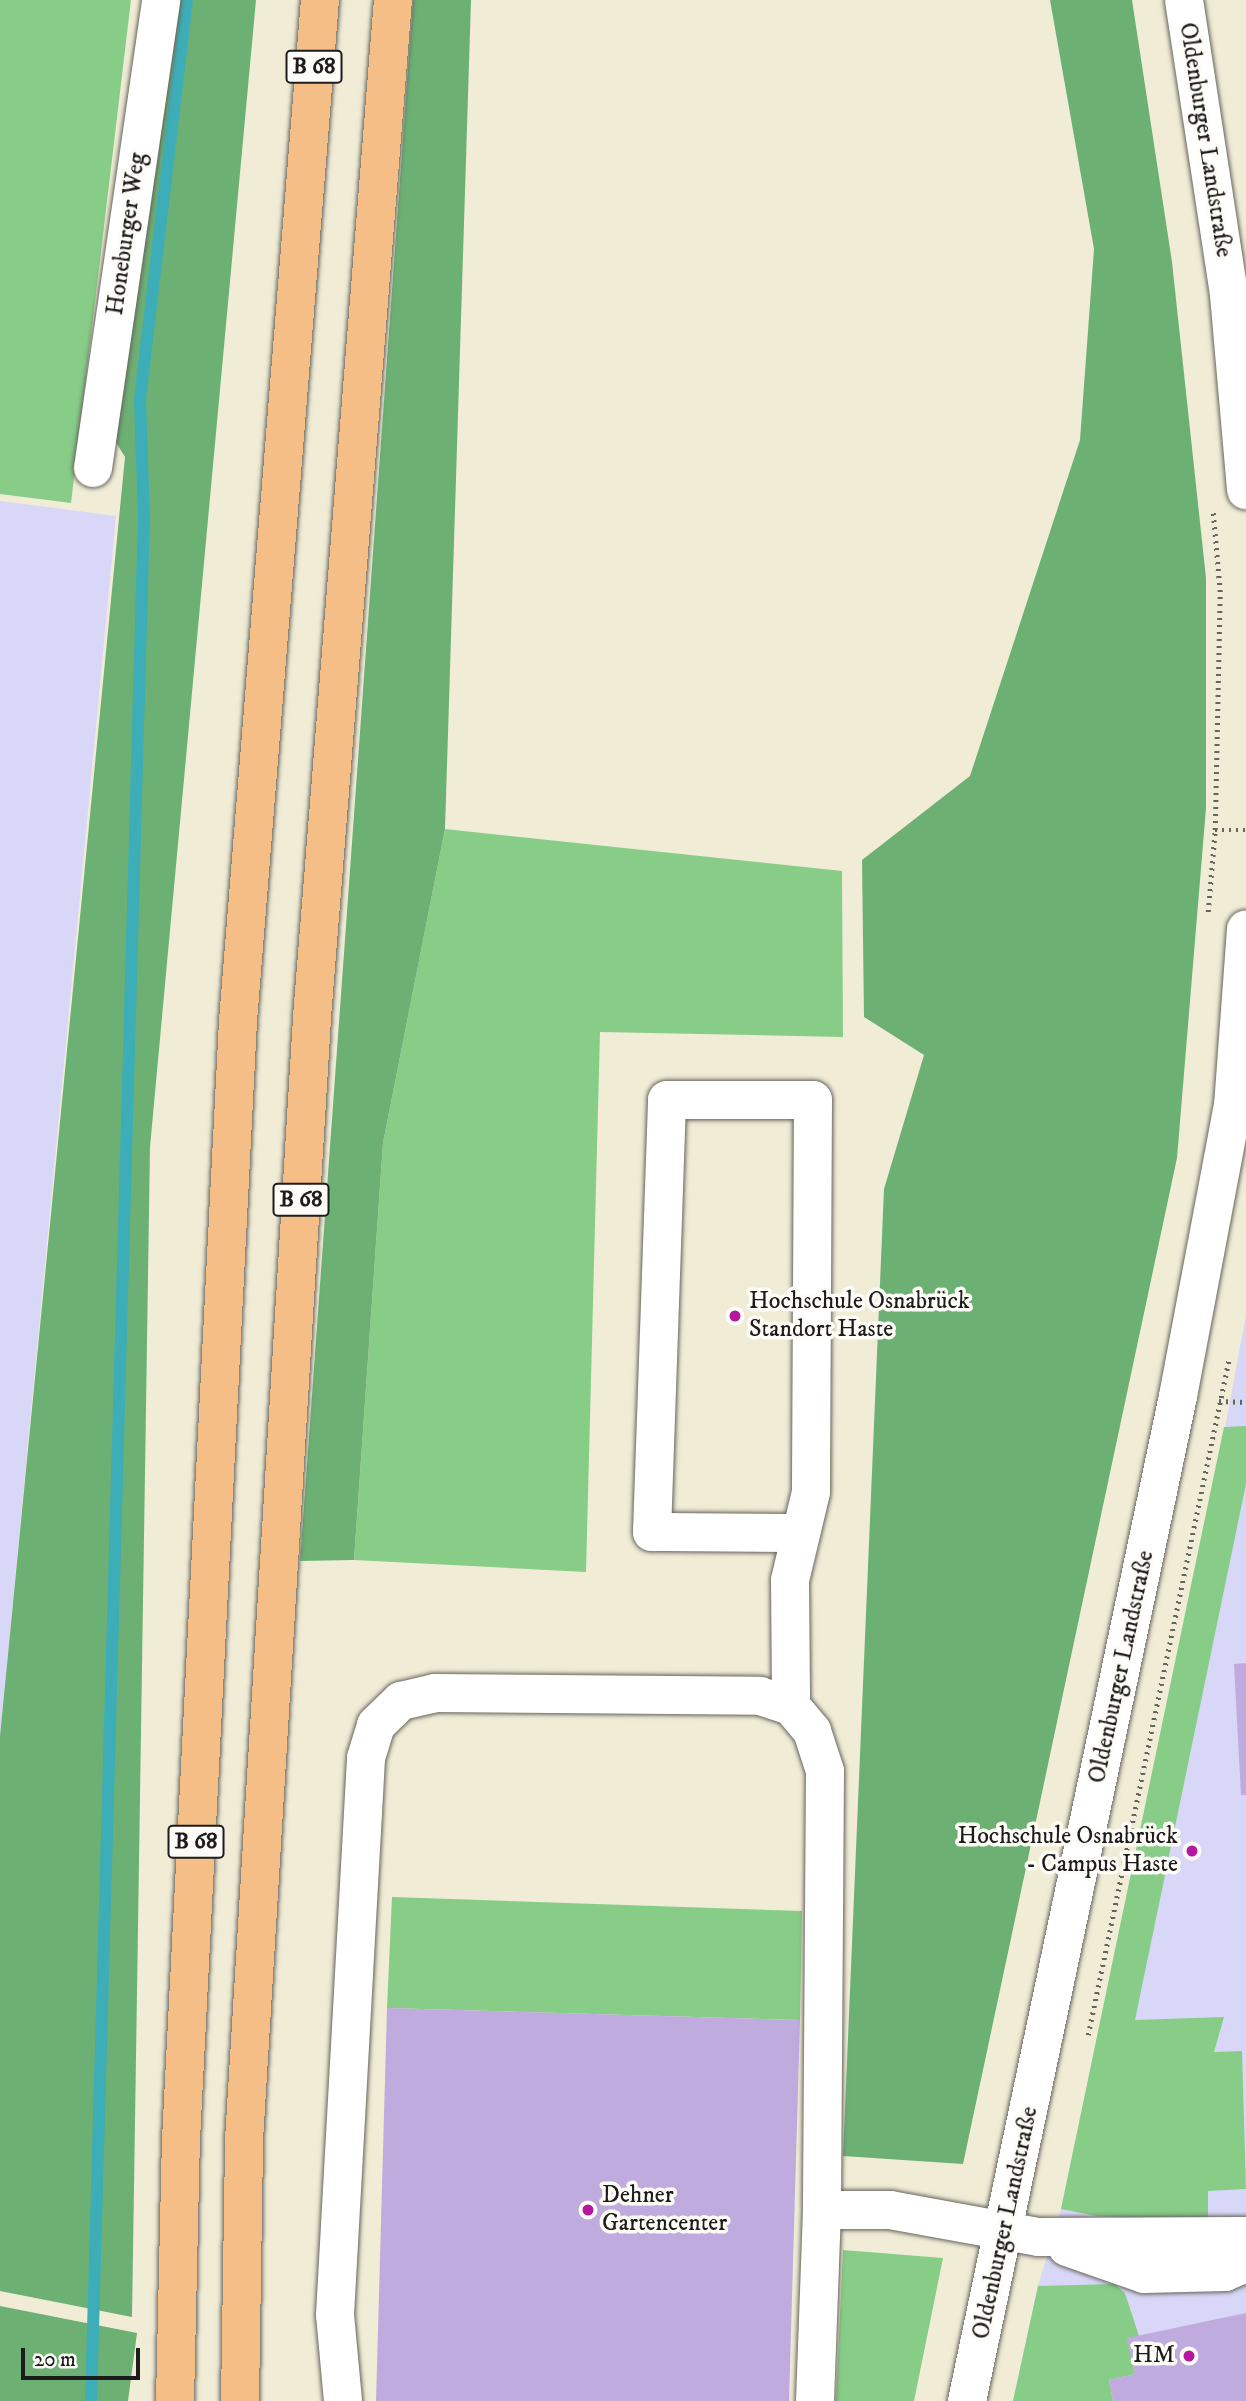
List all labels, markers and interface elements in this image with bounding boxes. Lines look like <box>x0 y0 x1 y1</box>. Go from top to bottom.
street label: Oldenburger Landstraße <box>1172 21 1238 259</box>
road number: B 68 <box>284 48 344 86</box>
street label: Honeburger Weg <box>101 151 153 317</box>
road number: B 68 <box>271 1180 331 1219</box>
place label: Hochschule Osnabrück Standort Haste <box>749 1288 970 1344</box>
marker: Hochschule Osnabrück Standort Haste <box>727 1308 743 1324</box>
street label: Oldenburger Landstraße <box>1083 1548 1161 1786</box>
road number: B 68 <box>166 1823 226 1862</box>
place label: Hochschule Osnabrück - Campus Haste <box>957 1823 1178 1879</box>
marker: Hochschule Osnabrück - Campus Haste <box>1184 1843 1200 1859</box>
street label: Oldenburger Landstraße <box>967 2104 1045 2342</box>
place label: Dehner Gartencenter <box>602 2182 727 2238</box>
marker: Dehner Gartencenter <box>580 2202 596 2218</box>
scale bar <box>24 2334 144 2378</box>
place label: HM <box>1133 2342 1175 2370</box>
text: 20 m <box>34 2347 76 2373</box>
marker: HM <box>1181 2348 1197 2364</box>

